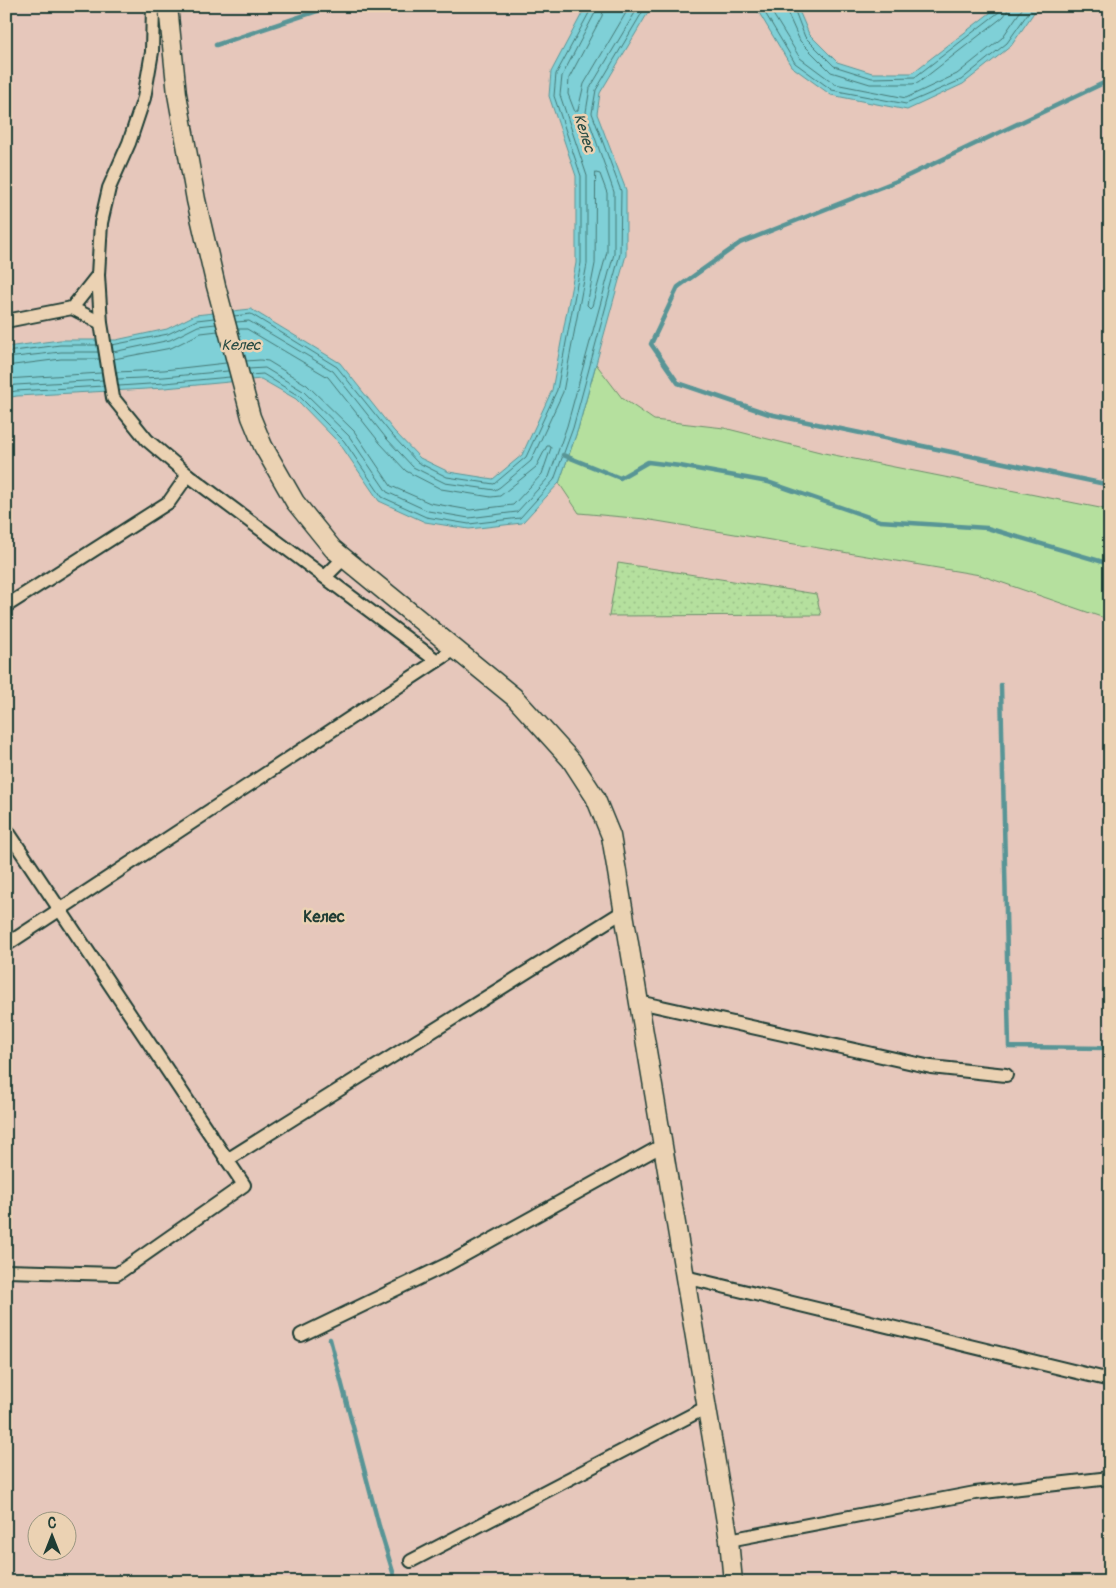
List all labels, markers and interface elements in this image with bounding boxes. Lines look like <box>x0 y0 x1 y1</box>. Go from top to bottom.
water label: Келес <box>569 112 599 156</box>
water label: Келес <box>222 336 262 355</box>
district label: Келес <box>303 907 345 927</box>
north arrow <box>28 1510 78 1560</box>
text: С <box>48 1515 57 1532</box>

